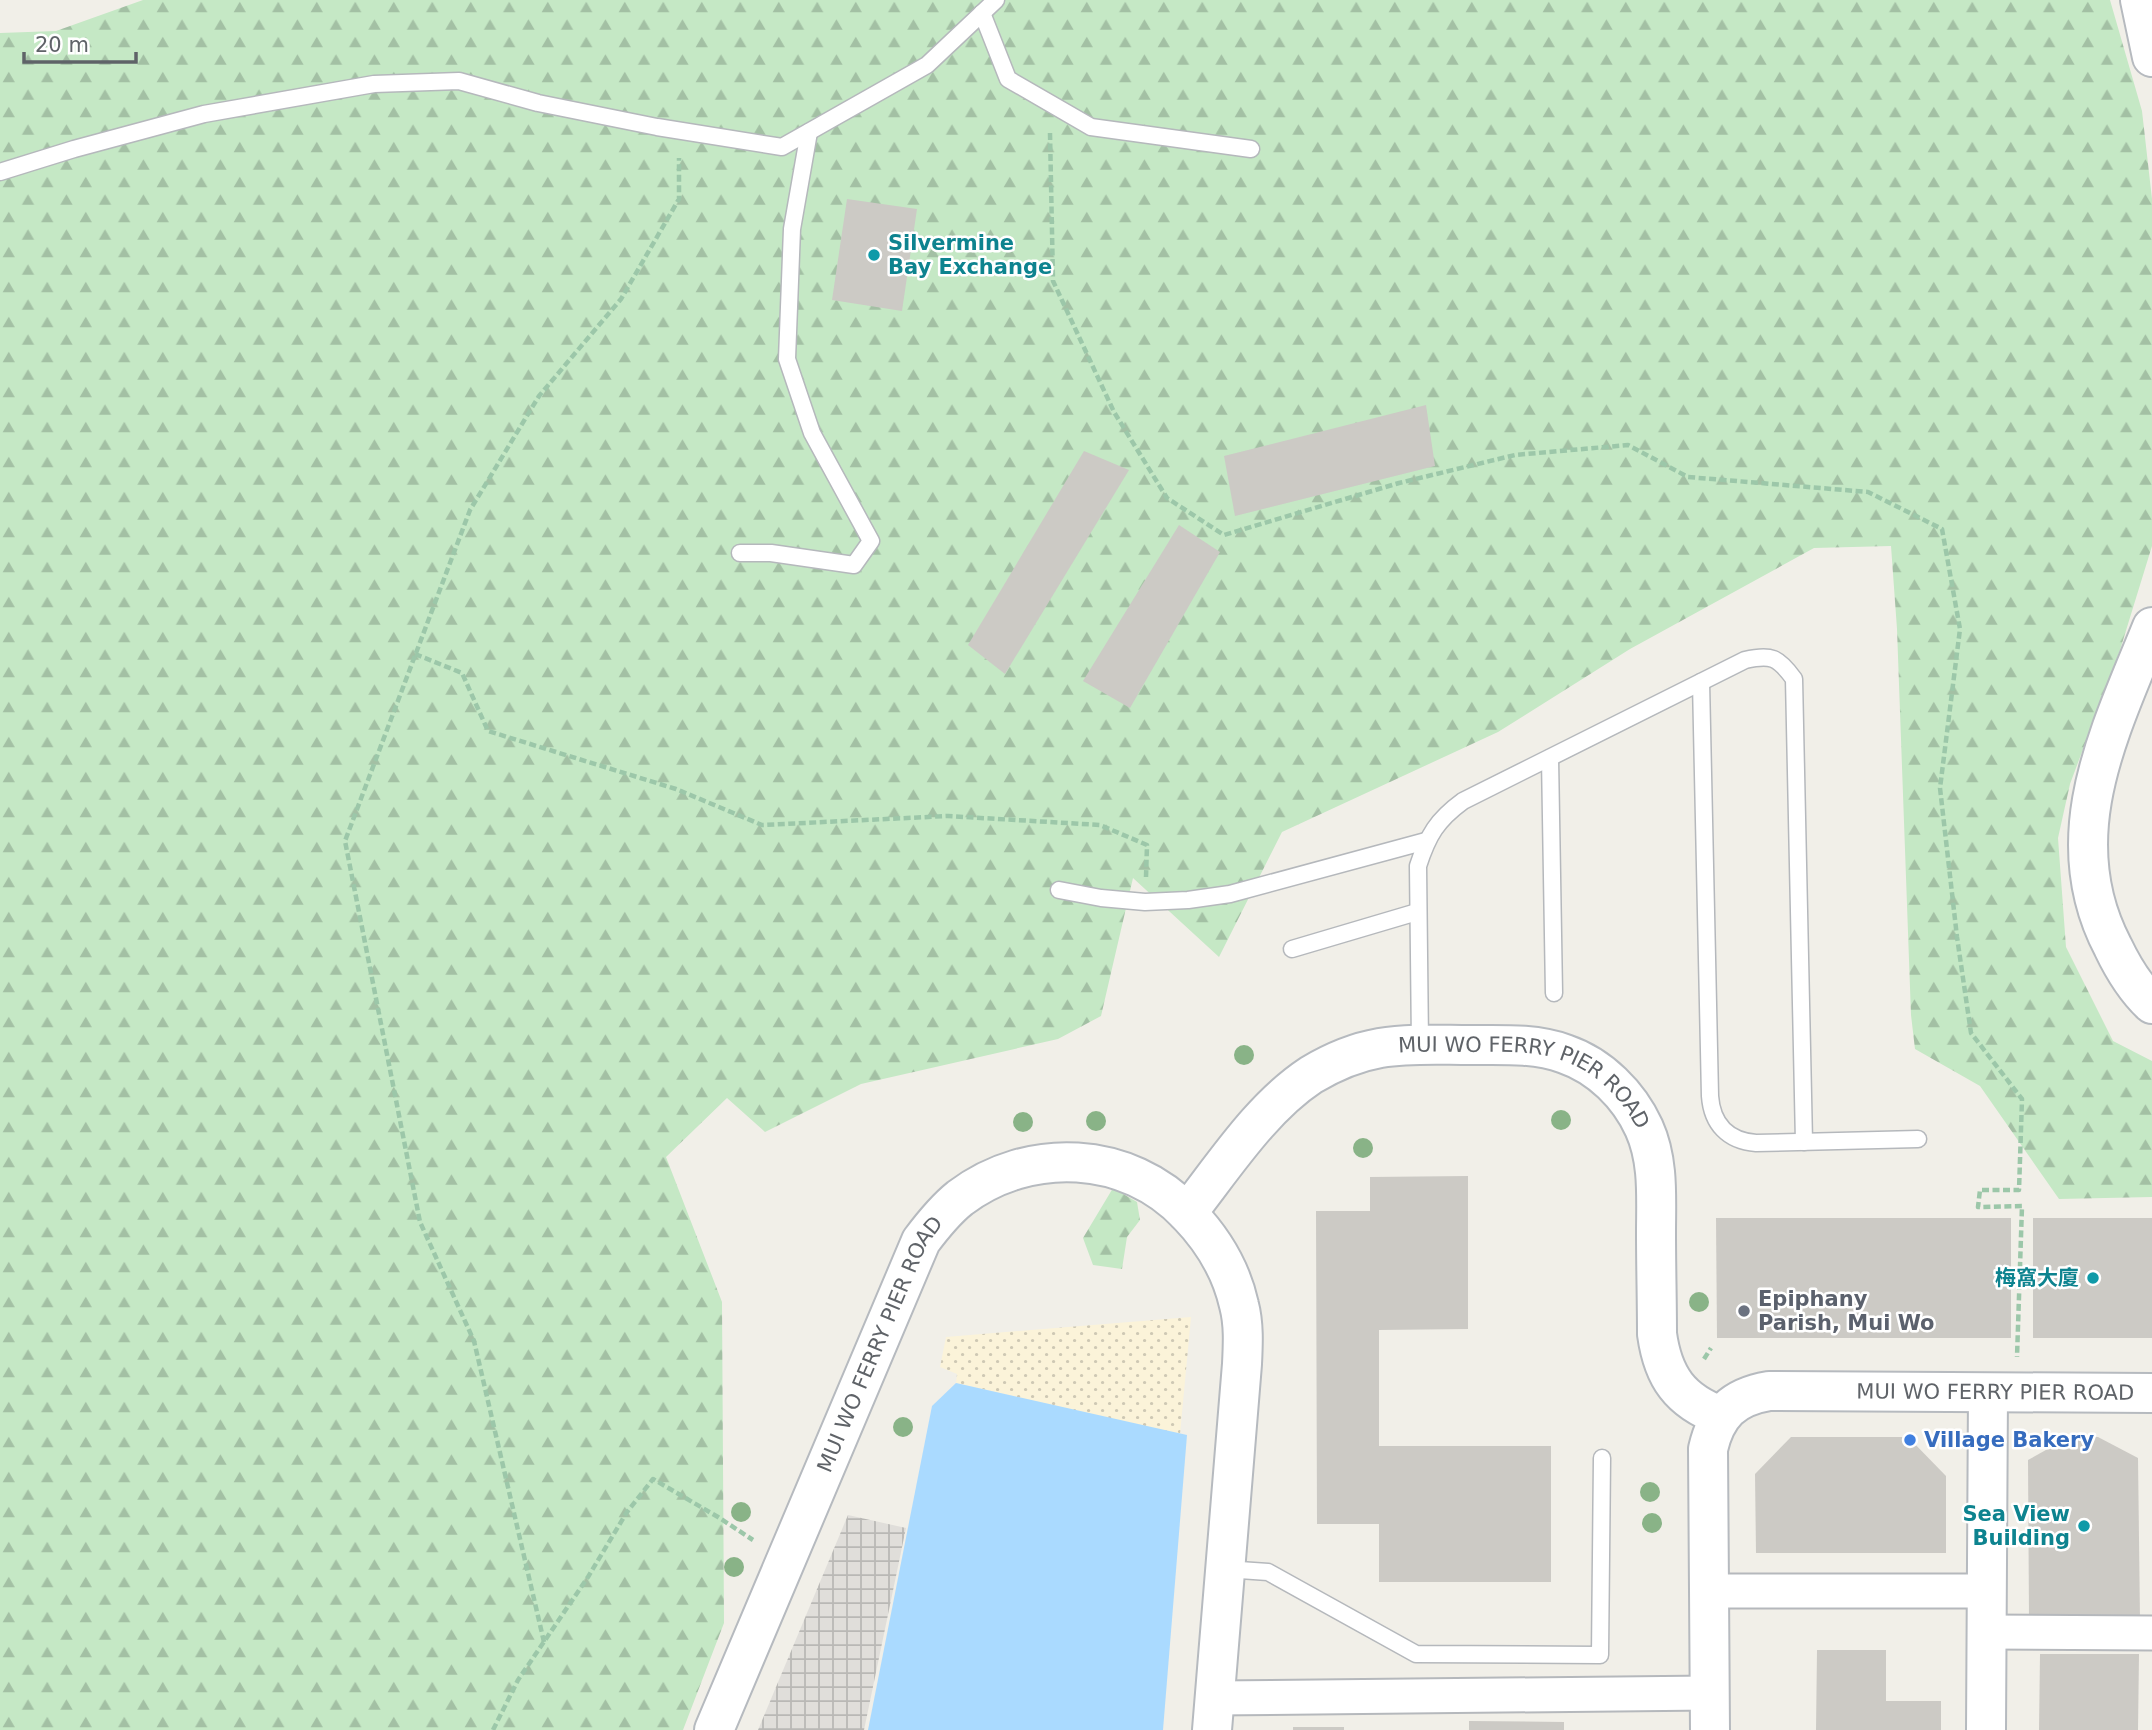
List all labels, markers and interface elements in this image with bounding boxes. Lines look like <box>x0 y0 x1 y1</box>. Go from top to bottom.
scale bar <box>24 21 136 65</box>
text: 20 m <box>35 33 89 57</box>
place label: Silvermine Bay Exchange <box>888 231 1052 279</box>
marker: Silvermine Bay Exchange <box>866 247 882 263</box>
street label: MUI WO FERRY PIER ROAD <box>1397 1033 1654 1133</box>
street label: MUI WO FERRY PIER ROAD <box>813 1211 948 1476</box>
place label: 梅窩大廈 <box>1995 1266 2079 1290</box>
marker: 梅窩大廈 <box>2085 1270 2101 1286</box>
place label: Epiphany Parish, Mui Wo <box>1758 1287 1935 1335</box>
marker: Epiphany Parish, Mui Wo <box>1736 1303 1752 1319</box>
street label: MUI WO FERRY PIER ROAD <box>1856 1379 2134 1405</box>
place label: Village Bakery <box>1924 1428 2094 1452</box>
marker: Village Bakery <box>1902 1432 1918 1448</box>
place label: Sea View Building <box>1962 1502 2070 1550</box>
marker: Sea View Building <box>2076 1518 2092 1534</box>

